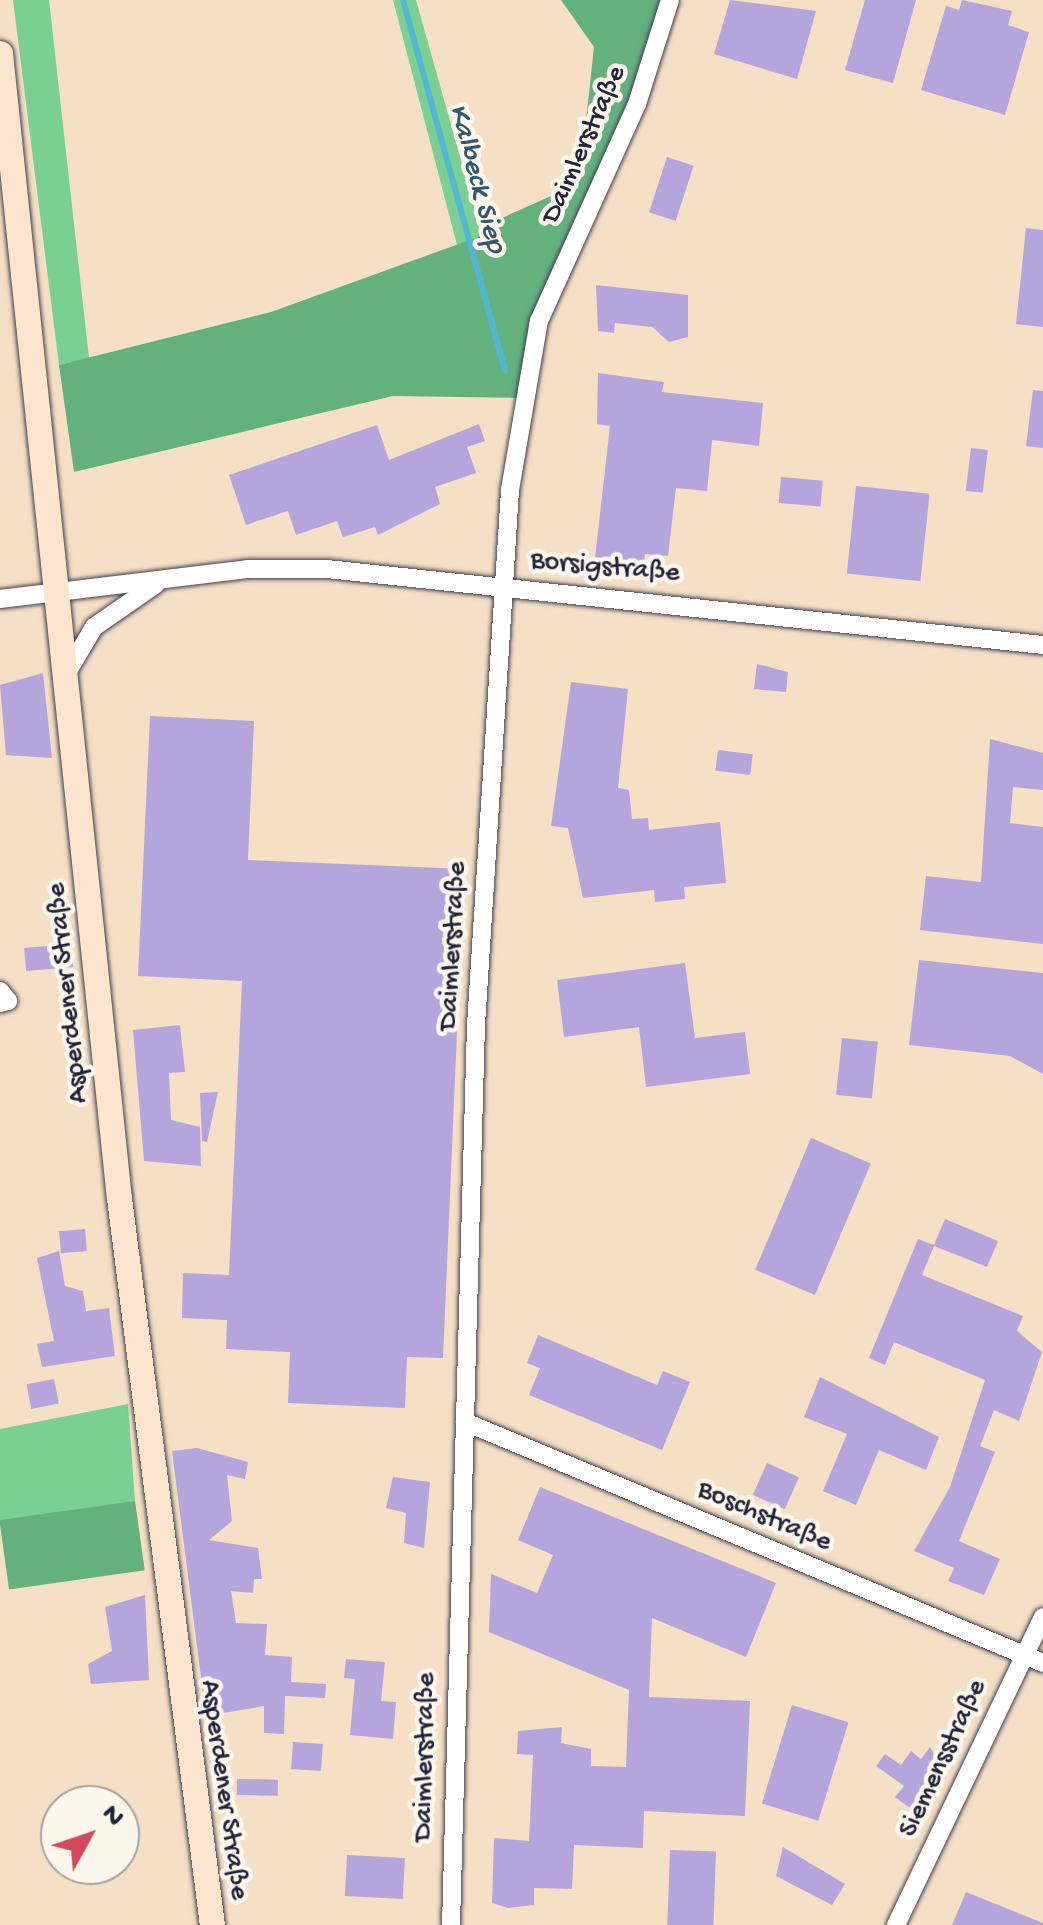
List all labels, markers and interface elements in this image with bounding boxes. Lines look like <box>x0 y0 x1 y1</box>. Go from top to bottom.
street label: Daimlerstraße <box>535 61 635 229</box>
water label: Kalbeck Siep <box>438 101 512 257</box>
street label: Borsigstraße <box>529 545 681 591</box>
street label: Daimlerstraße <box>433 861 475 1031</box>
street label: Asperdener Straße <box>41 881 97 1105</box>
street label: Boschstraße <box>692 1474 836 1560</box>
street label: Daimlerstraße <box>408 1672 444 1842</box>
street label: Siemensstraße <box>893 1675 995 1843</box>
street label: Asperdener Straße <box>191 1678 255 1902</box>
north arrow <box>40 1785 140 1885</box>
text: N <box>93 1799 130 1834</box>

